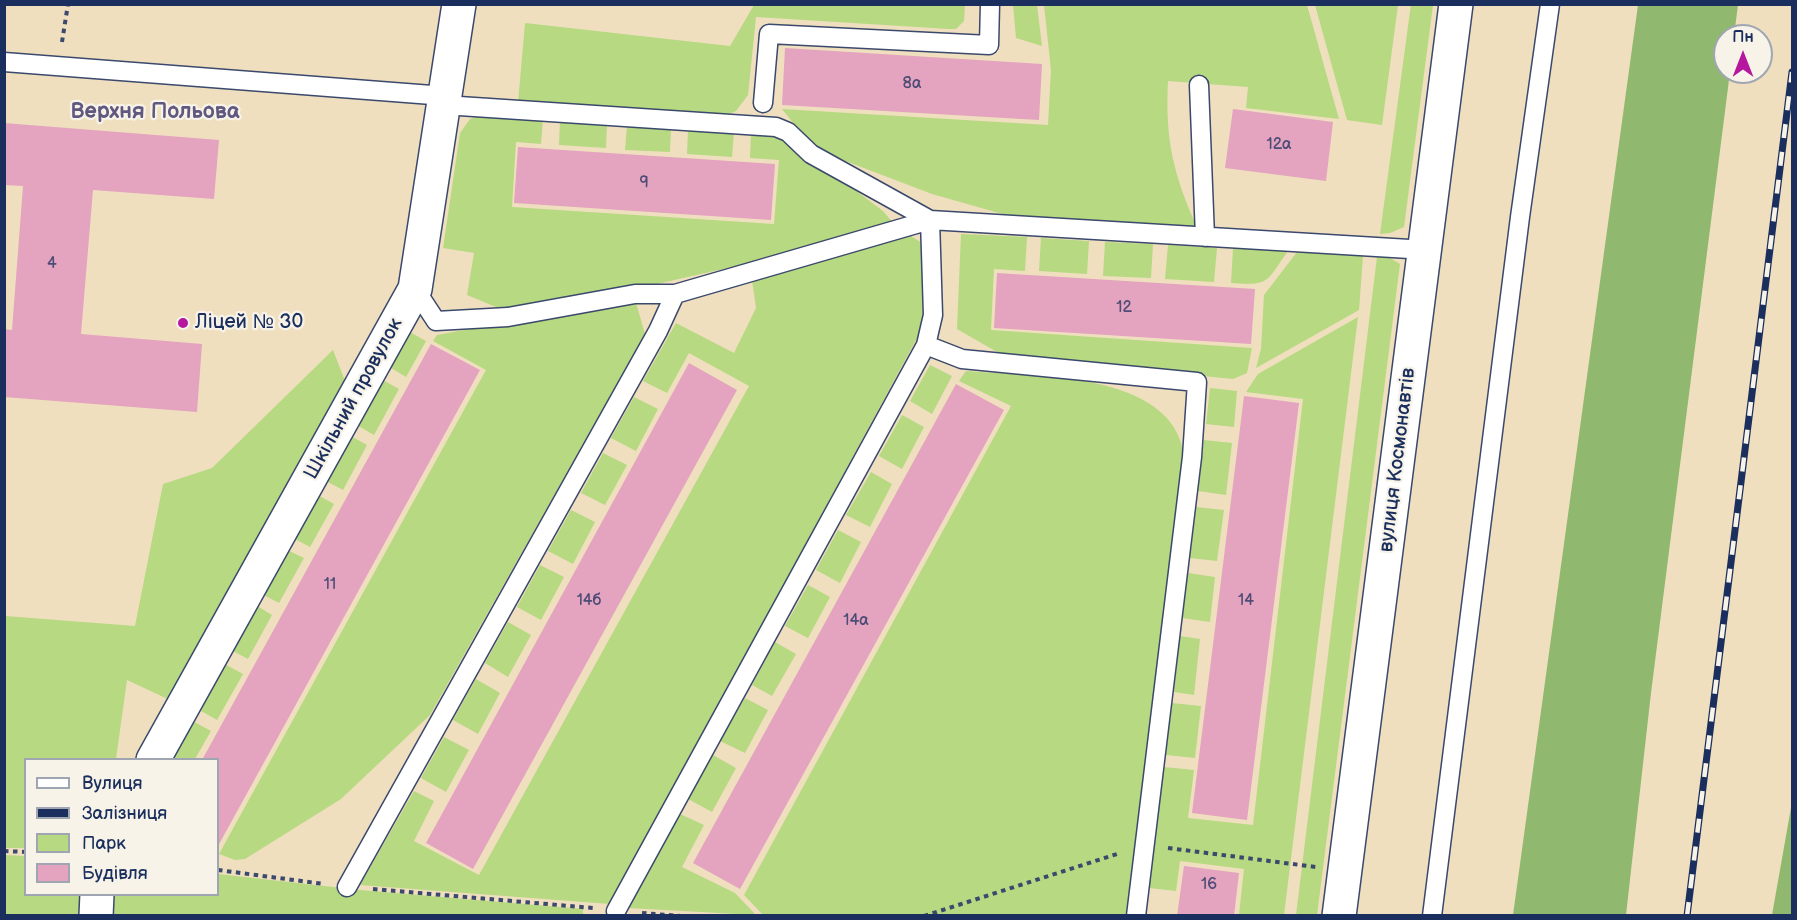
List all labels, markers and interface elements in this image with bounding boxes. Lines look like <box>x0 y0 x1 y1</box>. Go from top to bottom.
north arrow <box>1713 24 1773 84</box>
text: Пн <box>1732 28 1754 47</box>
house number: 8а <box>903 74 921 94</box>
district label: Верхня Польова <box>70 99 240 125</box>
house number: 12а <box>1266 135 1292 155</box>
house number: 9 <box>639 173 649 193</box>
house number: 4 <box>47 254 57 274</box>
house number: 12 <box>1116 298 1132 318</box>
place label: Ліцей № 30 <box>195 311 303 335</box>
street label: Шкільний провулок <box>300 314 408 484</box>
marker: Ліцей № 30 <box>176 316 190 330</box>
street label: вулиця Космонавтів <box>1375 366 1421 554</box>
house number: 11 <box>324 575 336 595</box>
house number: 14б <box>577 591 601 611</box>
house number: 14 <box>1238 591 1254 611</box>
house number: 14а <box>843 611 869 631</box>
legend <box>24 758 219 896</box>
text: Вулиця <box>82 773 143 794</box>
text: Залізниця <box>82 803 167 824</box>
text: Парк <box>82 833 126 854</box>
text: Будівля <box>82 863 148 884</box>
house number: 16 <box>1201 875 1217 895</box>

